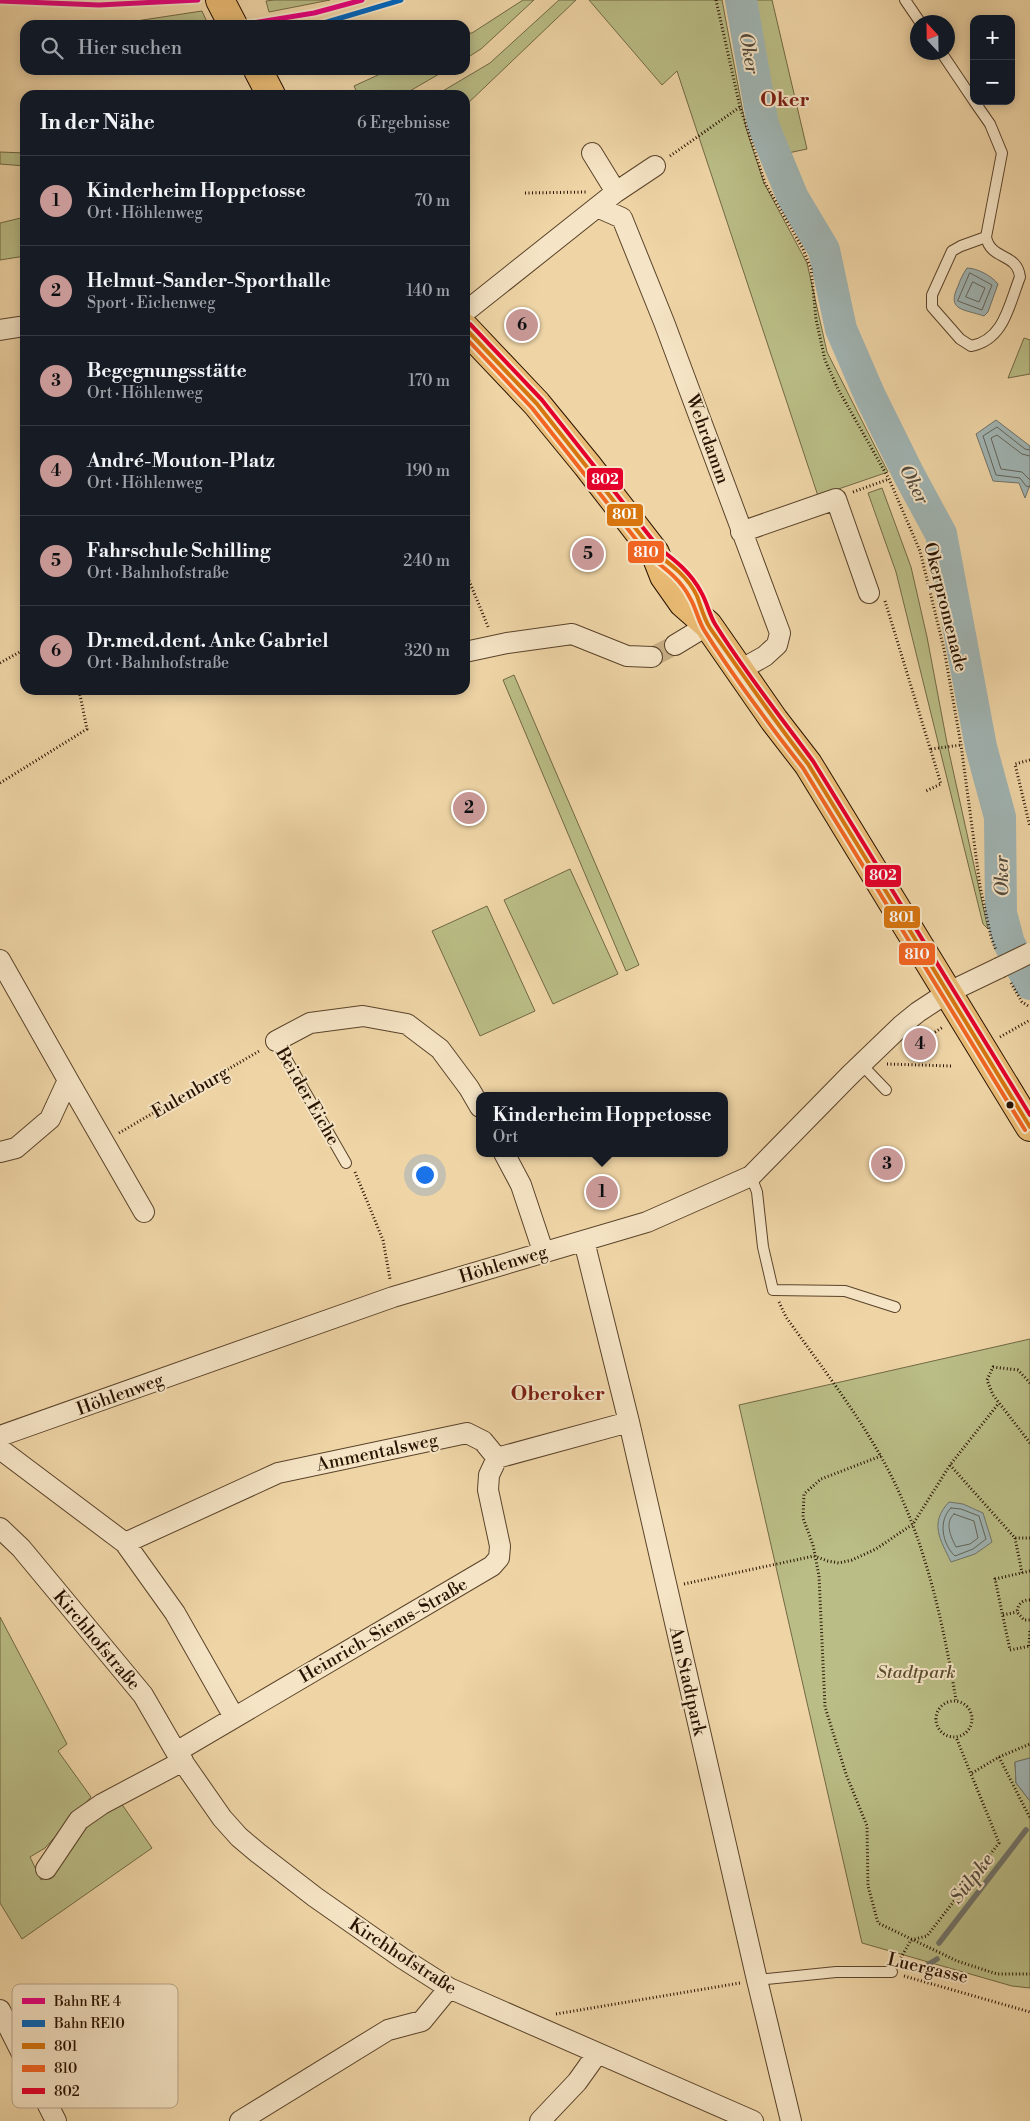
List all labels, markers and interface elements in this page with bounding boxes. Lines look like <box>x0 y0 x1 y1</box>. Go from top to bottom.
north arrow <box>910 15 955 60</box>
map controls <box>970 15 1015 105</box>
button: + <box>970 15 1015 60</box>
search box <box>20 20 470 75</box>
water label: Oker <box>734 31 765 77</box>
icon: search <box>38 34 66 62</box>
text: Hier suchen <box>78 36 182 60</box>
button: − <box>970 60 1015 105</box>
district label: Oker <box>760 88 810 113</box>
text: In der Nähe <box>40 110 155 136</box>
text: 6 Ergebnisse <box>357 113 450 133</box>
text: Kinderheim Hoppetosse <box>87 179 306 203</box>
text: 1 <box>52 191 60 211</box>
text: 70 m <box>414 191 450 211</box>
text: Ort · Höhlenweg <box>87 203 203 223</box>
text: Helmut-Sander-Sporthalle <box>87 269 331 293</box>
text: 2 <box>51 281 61 301</box>
text: 140 m <box>406 281 450 301</box>
text: Sport · Eichenweg <box>87 293 215 313</box>
pin: 6 <box>506 306 538 344</box>
text: Begegnungsstätte <box>87 359 247 383</box>
text: 3 <box>51 371 61 391</box>
text: 170 m <box>408 371 450 391</box>
text: Ort · Höhlenweg <box>87 383 203 403</box>
street label: Wehrdamm <box>680 390 734 487</box>
text: André-Mouton-Platz <box>87 449 275 473</box>
text: 4 <box>51 461 61 481</box>
text: 190 m <box>406 461 450 481</box>
water label: Oker <box>894 461 935 509</box>
line badge: 802 <box>586 467 624 491</box>
text: 802 <box>591 471 619 489</box>
text: Ort · Höhlenweg <box>87 473 203 493</box>
line badge: 801 <box>606 503 644 527</box>
text: 801 <box>612 506 638 524</box>
pin: 5 <box>572 535 604 573</box>
text: Fahrschule Schilling <box>87 539 271 563</box>
line badge: 810 <box>627 540 665 564</box>
street label: Okerpromenade <box>918 540 973 674</box>
text: 810 <box>633 544 659 562</box>
text: 5 <box>51 551 61 571</box>
text: 240 m <box>403 551 450 571</box>
text: Ort · Bahnhofstraße <box>87 563 229 583</box>
text: Dr.med.dent. Anke Gabriel <box>87 629 329 653</box>
text: 6 <box>51 641 61 661</box>
text: 320 m <box>404 641 450 661</box>
text: Ort · Bahnhofstraße <box>87 653 229 673</box>
pin: 2 <box>453 789 485 827</box>
water label: Oker <box>990 854 1014 897</box>
line badge: 802 <box>864 864 902 888</box>
text: 802 <box>869 867 897 885</box>
line badge: 801 <box>883 905 921 929</box>
text: 801 <box>889 909 915 927</box>
line badge: 810 <box>898 942 936 966</box>
text: 810 <box>904 946 930 964</box>
pin: 4 <box>904 1025 936 1063</box>
street label: Bei der Eiche <box>270 1042 345 1149</box>
street label: Eulenburg <box>148 1061 234 1124</box>
popup <box>476 1092 728 1157</box>
unlabelled marker <box>1005 1100 1015 1110</box>
text: Kinderheim Hoppetosse <box>493 1103 711 1127</box>
text: Ort <box>493 1127 518 1147</box>
pin: 3 <box>871 1145 903 1183</box>
your location <box>412 1162 438 1188</box>
pin: 1 <box>586 1173 618 1211</box>
street label: Höhlenweg <box>456 1240 551 1289</box>
street label: Höhlenweg <box>73 1368 168 1421</box>
district label: Oberoker <box>511 1382 605 1407</box>
street label: Ammentalsweg <box>313 1428 441 1477</box>
street label: Heinrich-Siems-Straße <box>295 1573 472 1688</box>
street label: Kirchhofstraße <box>48 1585 145 1695</box>
street label: Am Stadtpark <box>664 1623 712 1739</box>
park label: Stadtpark <box>876 1661 956 1684</box>
water label: Sülpke <box>945 1848 999 1909</box>
street label: Kirchhofstraße <box>344 1913 461 2000</box>
street label: Luergasse <box>885 1948 971 1989</box>
legend <box>12 1984 178 2108</box>
text: Bahn RE 4 <box>53 1993 121 2011</box>
text: Bahn RE10 <box>53 2015 125 2033</box>
text: 801 <box>54 2038 77 2056</box>
text: 810 <box>54 2060 77 2078</box>
text: 802 <box>54 2083 80 2101</box>

